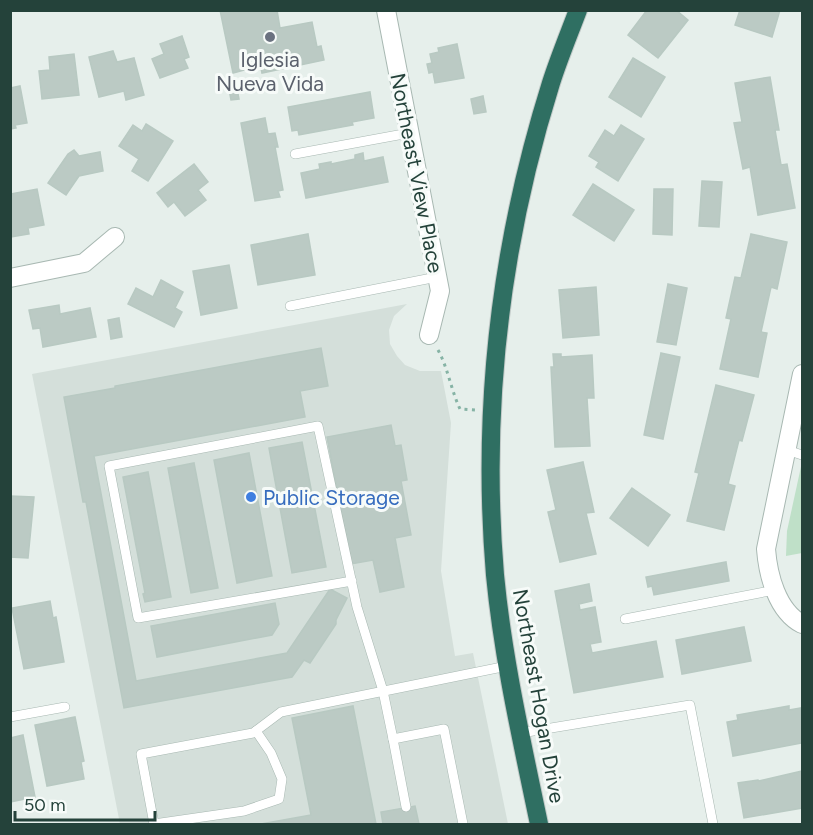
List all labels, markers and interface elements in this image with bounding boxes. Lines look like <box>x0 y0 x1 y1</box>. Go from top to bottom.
marker: Iglesia Nueva Vida <box>263 30 277 44</box>
place label: Iglesia Nueva Vida <box>216 47 324 96</box>
street label: Northeast View Place <box>385 71 449 275</box>
place label: Public Storage <box>263 485 400 510</box>
marker: Public Storage <box>244 490 258 504</box>
street label: Northeast Hogan Drive <box>508 587 570 805</box>
scale bar <box>15 784 154 822</box>
text: 50 m <box>24 794 66 816</box>

